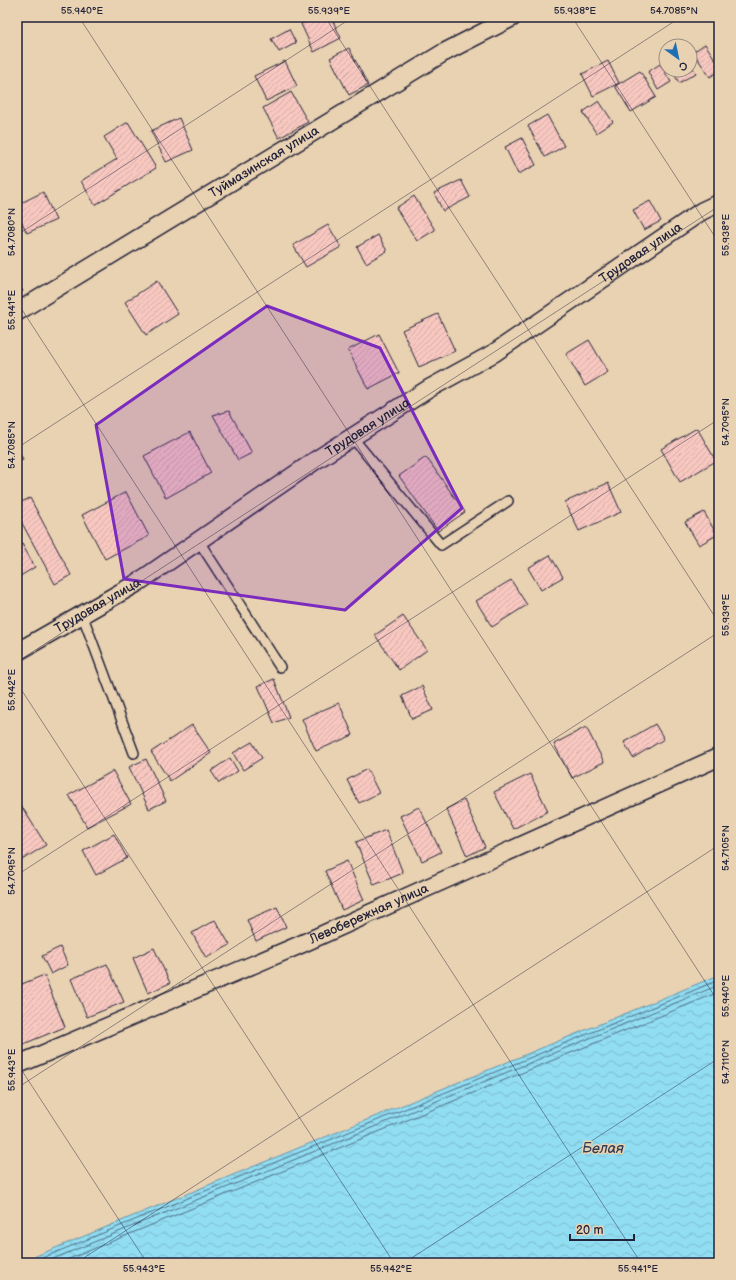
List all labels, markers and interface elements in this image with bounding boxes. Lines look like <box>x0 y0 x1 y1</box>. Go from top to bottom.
text: 55.940°E <box>61 5 104 17</box>
text: 55.939°E <box>308 5 351 17</box>
text: 55.938°E <box>554 5 597 17</box>
text: 54.7085°N <box>650 5 698 17</box>
north arrow <box>658 38 698 78</box>
text: С <box>676 58 690 74</box>
street label: Туймазинская улица <box>206 122 322 201</box>
text: 54.7080°N <box>6 208 18 256</box>
text: 55.938°E <box>720 213 732 256</box>
street label: Трудовая улица <box>596 219 685 287</box>
text: 55.941°E <box>6 289 18 330</box>
street label: Трудовая улица <box>323 394 413 460</box>
text: 54.7095°N <box>720 398 732 446</box>
text: 54.7085°N <box>6 421 18 469</box>
street label: Трудовая улица <box>52 574 144 637</box>
text: 55.939°E <box>720 593 732 636</box>
text: 55.942°E <box>6 669 18 711</box>
text: 54.7105°N <box>720 825 732 871</box>
text: 54.7095°N <box>6 847 18 895</box>
street label: Левобережная улица <box>306 880 431 948</box>
text: 55.940°E <box>720 974 732 1017</box>
text: 54.7110°N <box>720 1040 732 1084</box>
text: 55.943°E <box>6 1048 18 1091</box>
water label: Белая <box>582 1140 624 1157</box>
scale bar <box>570 1216 634 1242</box>
text: 20 m <box>576 1223 603 1238</box>
text: 55.943°E <box>123 1263 166 1275</box>
text: 55.942°E <box>370 1263 412 1275</box>
text: 55.941°E <box>618 1263 659 1275</box>

